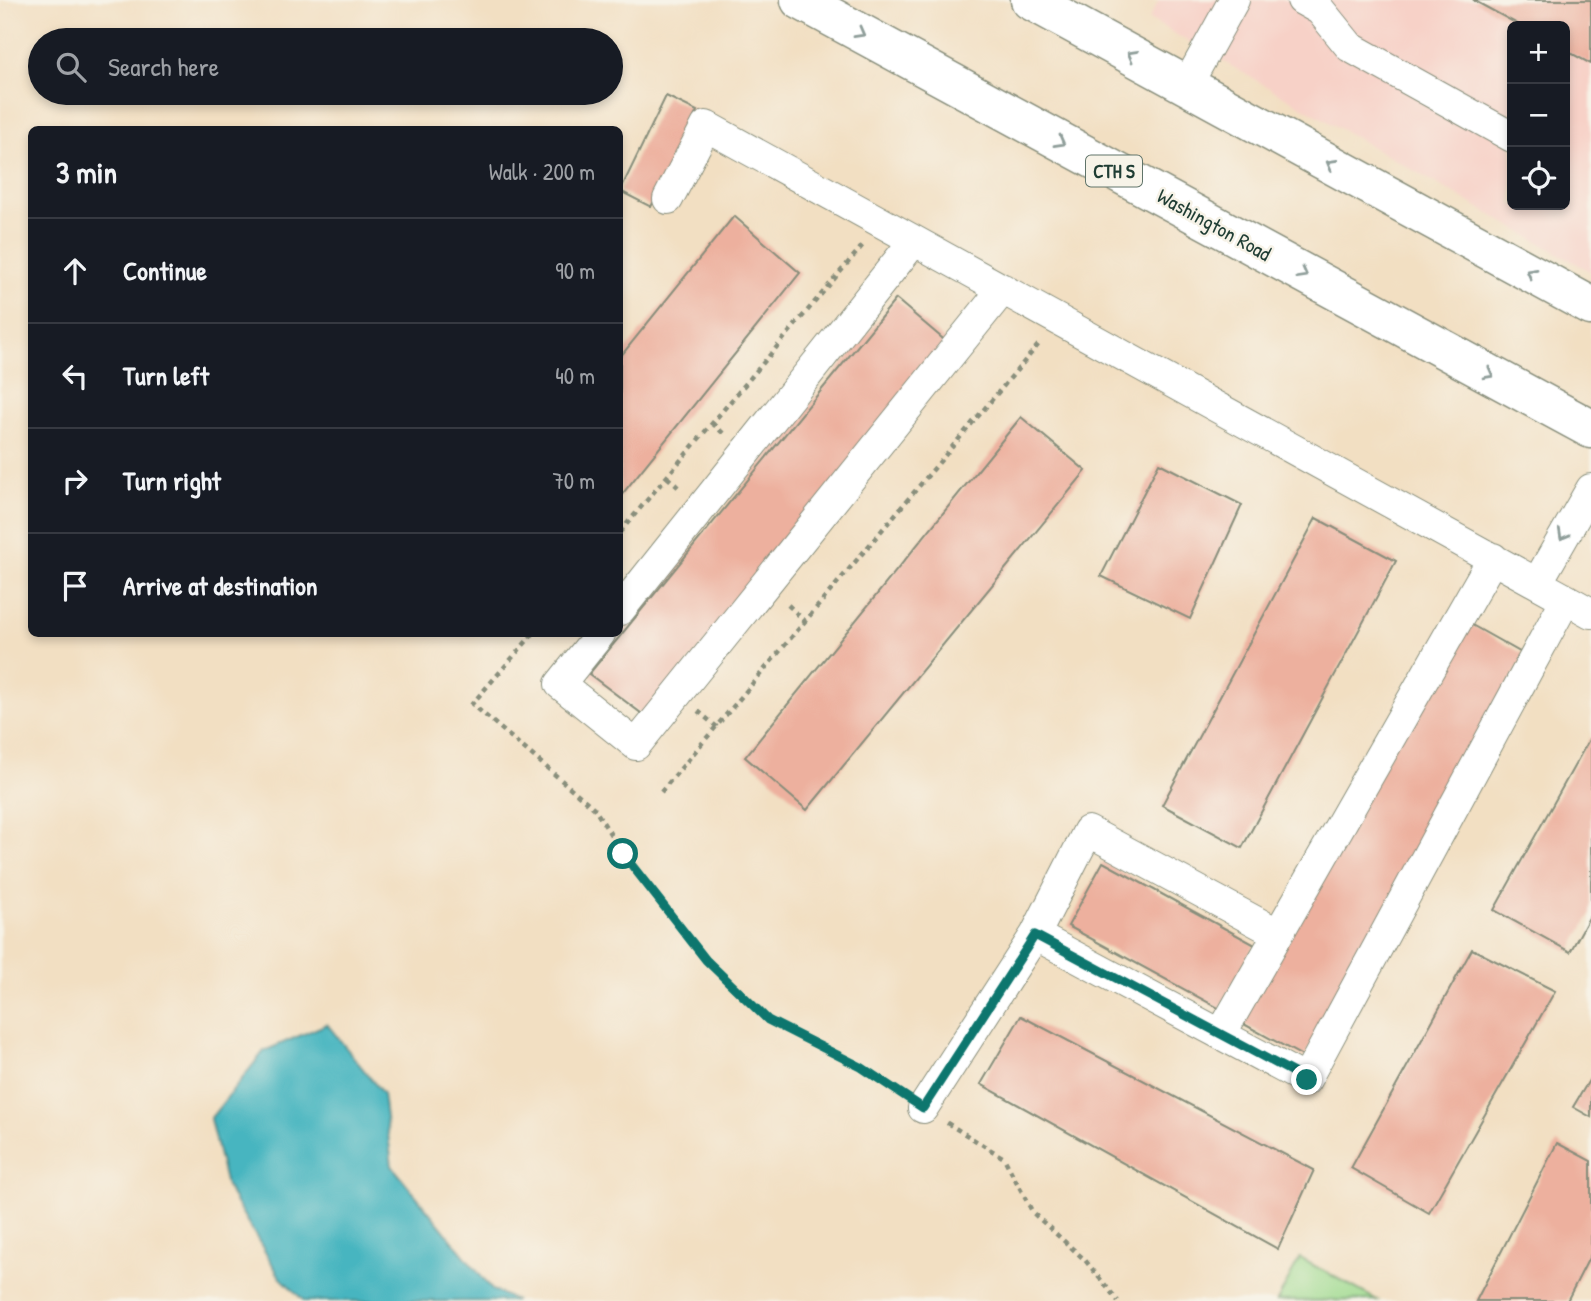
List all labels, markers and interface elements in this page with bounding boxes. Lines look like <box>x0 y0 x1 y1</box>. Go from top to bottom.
map controls <box>1507 21 1570 210</box>
button: + <box>1507 21 1570 84</box>
one-way arrow <box>853 25 866 38</box>
search box <box>28 28 623 105</box>
icon: search <box>52 48 90 86</box>
text: Search here <box>108 49 219 84</box>
one-way arrow <box>1127 50 1139 63</box>
button: − <box>1507 84 1570 147</box>
one-way arrow <box>1053 133 1065 147</box>
button: locate <box>1507 147 1570 210</box>
text: 3 min <box>56 152 117 192</box>
road number: CTH S <box>1086 155 1142 186</box>
text: Walk · 200 m <box>489 156 595 187</box>
one-way arrow <box>1326 159 1339 172</box>
street label: Washington Road <box>1152 181 1276 268</box>
icon: ahead <box>56 252 94 290</box>
text: Continue <box>123 253 207 288</box>
text: 90 m <box>555 255 595 286</box>
one-way arrow <box>1296 266 1308 279</box>
one-way arrow <box>1526 268 1538 281</box>
icon: left <box>56 357 94 395</box>
text: Turn left <box>123 358 209 393</box>
text: 40 m <box>555 360 595 391</box>
one-way arrow <box>1481 366 1494 379</box>
icon: right <box>56 462 94 500</box>
text: Turn right <box>123 463 221 498</box>
text: 70 m <box>552 465 595 496</box>
one-way arrow <box>1558 528 1571 541</box>
icon: arrive <box>56 567 94 605</box>
text: Arrive at destination <box>123 568 318 603</box>
route start <box>607 838 638 869</box>
route end <box>1291 1064 1322 1095</box>

